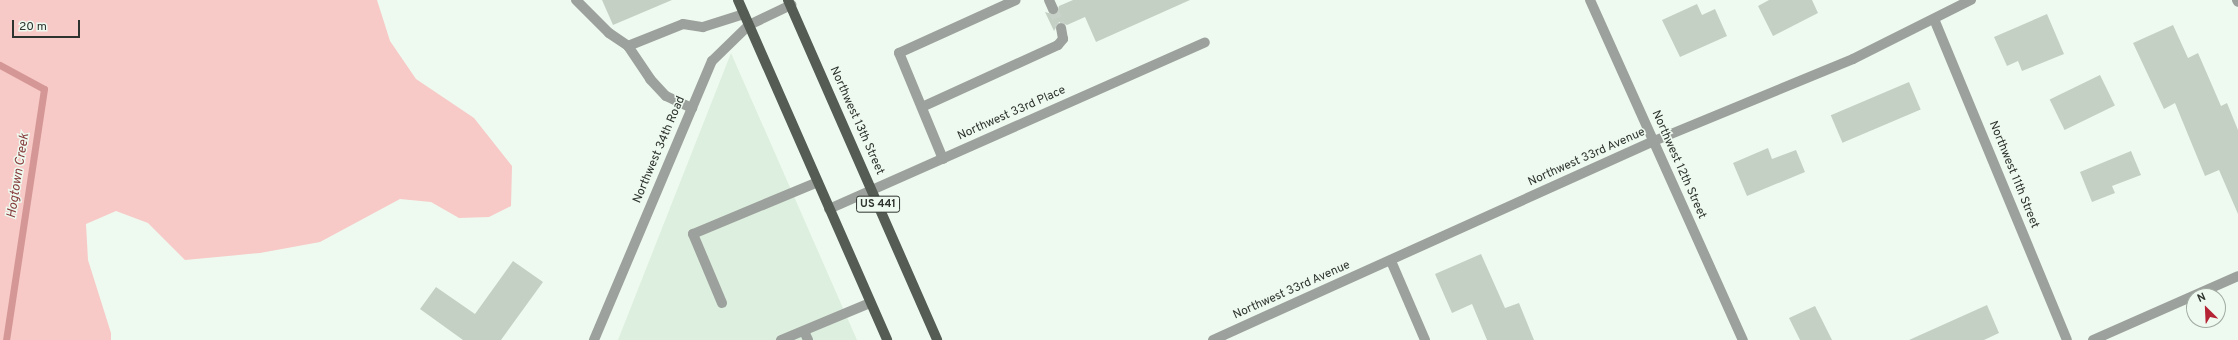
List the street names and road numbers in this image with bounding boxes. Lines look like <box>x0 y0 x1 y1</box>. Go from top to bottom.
street label: Northwest 13th Street <box>826 65 886 177</box>
street label: Northwest 33rd Place <box>956 84 1068 144</box>
street label: Northwest 34th Road <box>631 94 689 206</box>
street label: Northwest 12th Street <box>1648 108 1708 222</box>
street label: Northwest 11th Street <box>1985 119 2041 231</box>
street label: Northwest 33rd Avenue <box>1526 126 1648 190</box>
road number: US 441 <box>856 195 900 213</box>
street label: Northwest 33rd Avenue <box>1231 259 1353 323</box>

